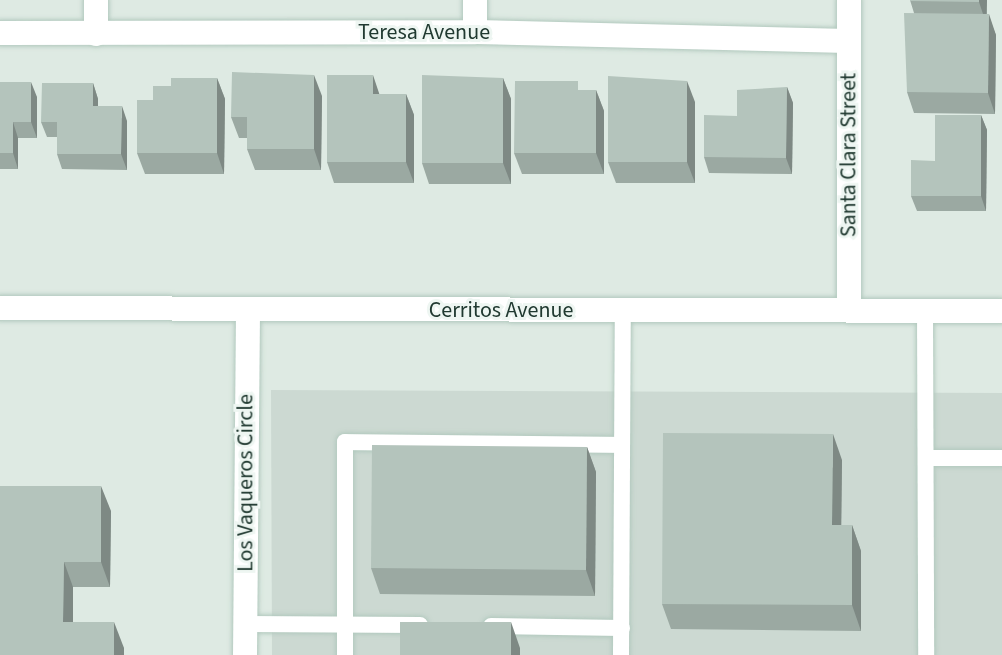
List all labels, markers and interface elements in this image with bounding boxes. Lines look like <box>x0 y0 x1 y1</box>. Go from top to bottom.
street label: Teresa Avenue <box>358 20 490 46</box>
street label: Santa Clara Street <box>836 73 862 237</box>
street label: Cerritos Avenue <box>429 298 573 324</box>
street label: Los Vaqueros Circle <box>233 394 259 572</box>

